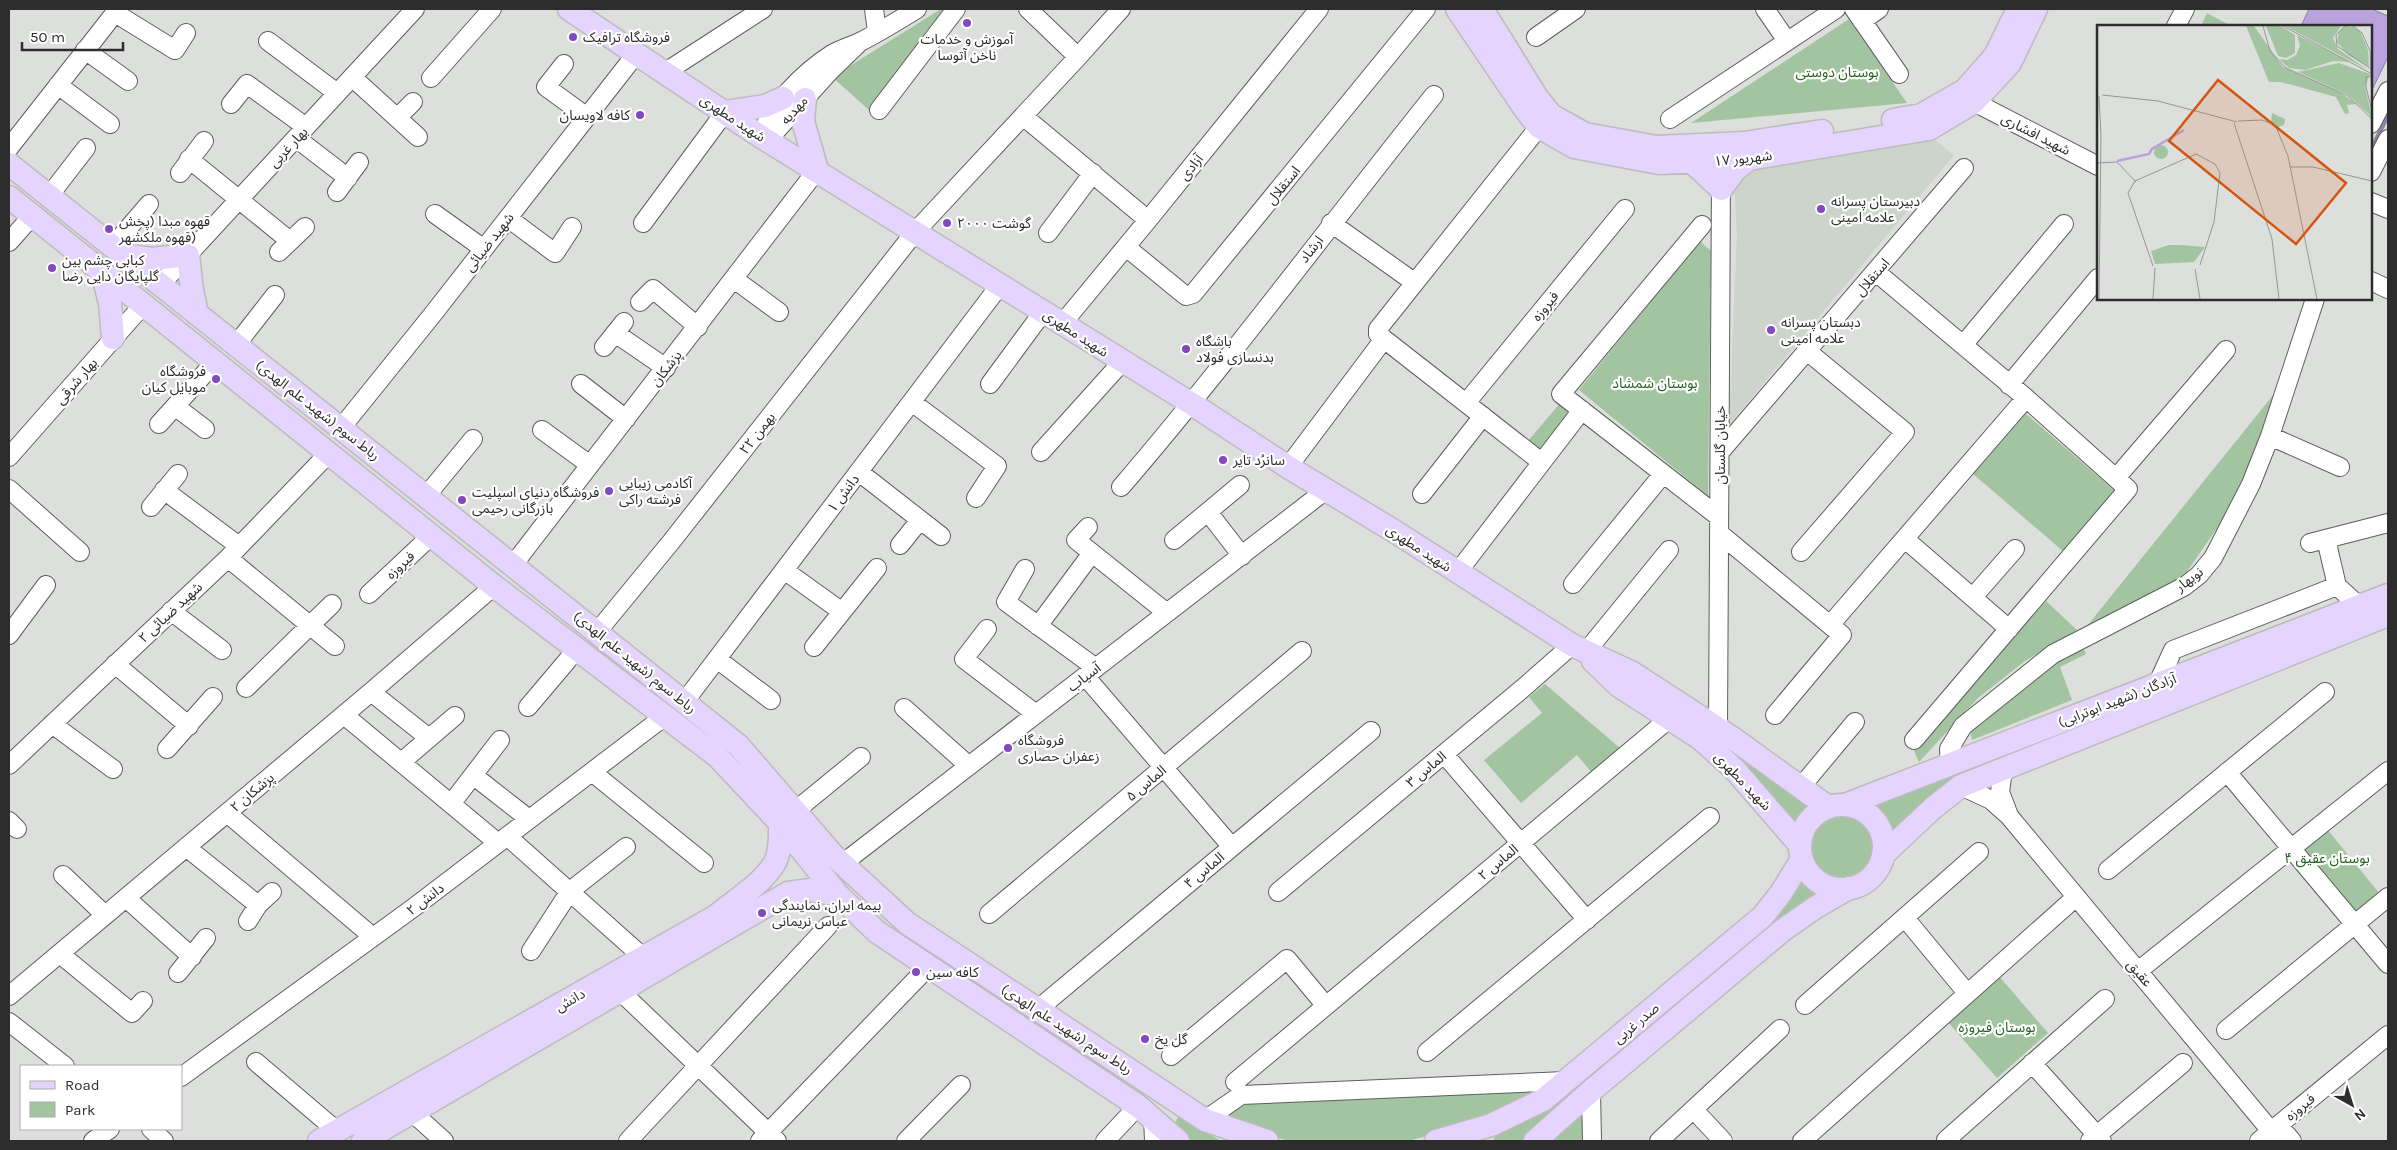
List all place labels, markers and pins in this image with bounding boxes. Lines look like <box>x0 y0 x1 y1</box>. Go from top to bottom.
marker: آموزش و خدمات ناخن آتوسا <box>961 17 973 29</box>
place label: فروشگاه ترافیک <box>583 29 670 46</box>
marker: فروشگاه ترافیک <box>567 31 579 43</box>
place label: آموزش و خدمات ناخن آتوسا <box>921 31 1014 64</box>
place label: کافه لاویسان <box>560 107 630 124</box>
marker: کافه لاویسان <box>634 109 646 121</box>
place label: دبیرستان پسرانه علامه امینی <box>1831 193 1920 226</box>
marker: دبیرستان پسرانه علامه امینی <box>1815 203 1827 215</box>
place label: قهوه مبدا (پخش قهوه ملکشهر) <box>118 213 210 246</box>
place label: گوشت ۲۰۰۰ <box>957 215 1031 232</box>
marker: گوشت ۲۰۰۰ <box>941 217 953 229</box>
marker: قهوه مبدا (پخش قهوه ملکشهر) <box>103 223 115 235</box>
place label: کبابی چشم بین گلپایگان دایی رضا <box>62 252 159 286</box>
marker: کبابی چشم بین گلپایگان دایی رضا <box>46 262 58 274</box>
place label: دبستان پسرانه علامه امینی <box>1781 314 1861 347</box>
marker: دبستان پسرانه علامه امینی <box>1765 324 1777 336</box>
place label: باشگاه بدنسازی فولاد <box>1196 333 1274 366</box>
marker: باشگاه بدنسازی فولاد <box>1180 343 1192 355</box>
place label: فروشگاه موبایل کیان <box>142 363 206 396</box>
marker: فروشگاه موبایل کیان <box>210 373 222 385</box>
place label: سانرُد تایر <box>1232 452 1285 469</box>
marker: سانرُد تایر <box>1217 454 1229 466</box>
place label: آکادمی زیبایی فرشته راکی <box>619 475 693 508</box>
place label: فروشگاه دنیای اسپلیت بازرگانی رحیمی <box>472 484 599 517</box>
marker: آکادمی زیبایی فرشته راکی <box>603 485 615 497</box>
marker: فروشگاه دنیای اسپلیت بازرگانی رحیمی <box>456 494 468 506</box>
place label: فروشگاه زعفران حصاری <box>1018 732 1100 765</box>
marker: فروشگاه زعفران حصاری <box>1002 742 1014 754</box>
place label: بیمه ایران، نمایندگی عباس نریمانی <box>772 897 881 930</box>
marker: بیمه ایران، نمایندگی عباس نریمانی <box>756 907 768 919</box>
place label: کافه سین <box>926 964 979 981</box>
marker: کافه سین <box>910 966 922 978</box>
place label: گل یخ <box>1155 1031 1188 1050</box>
marker: گل یخ <box>1139 1033 1151 1045</box>

